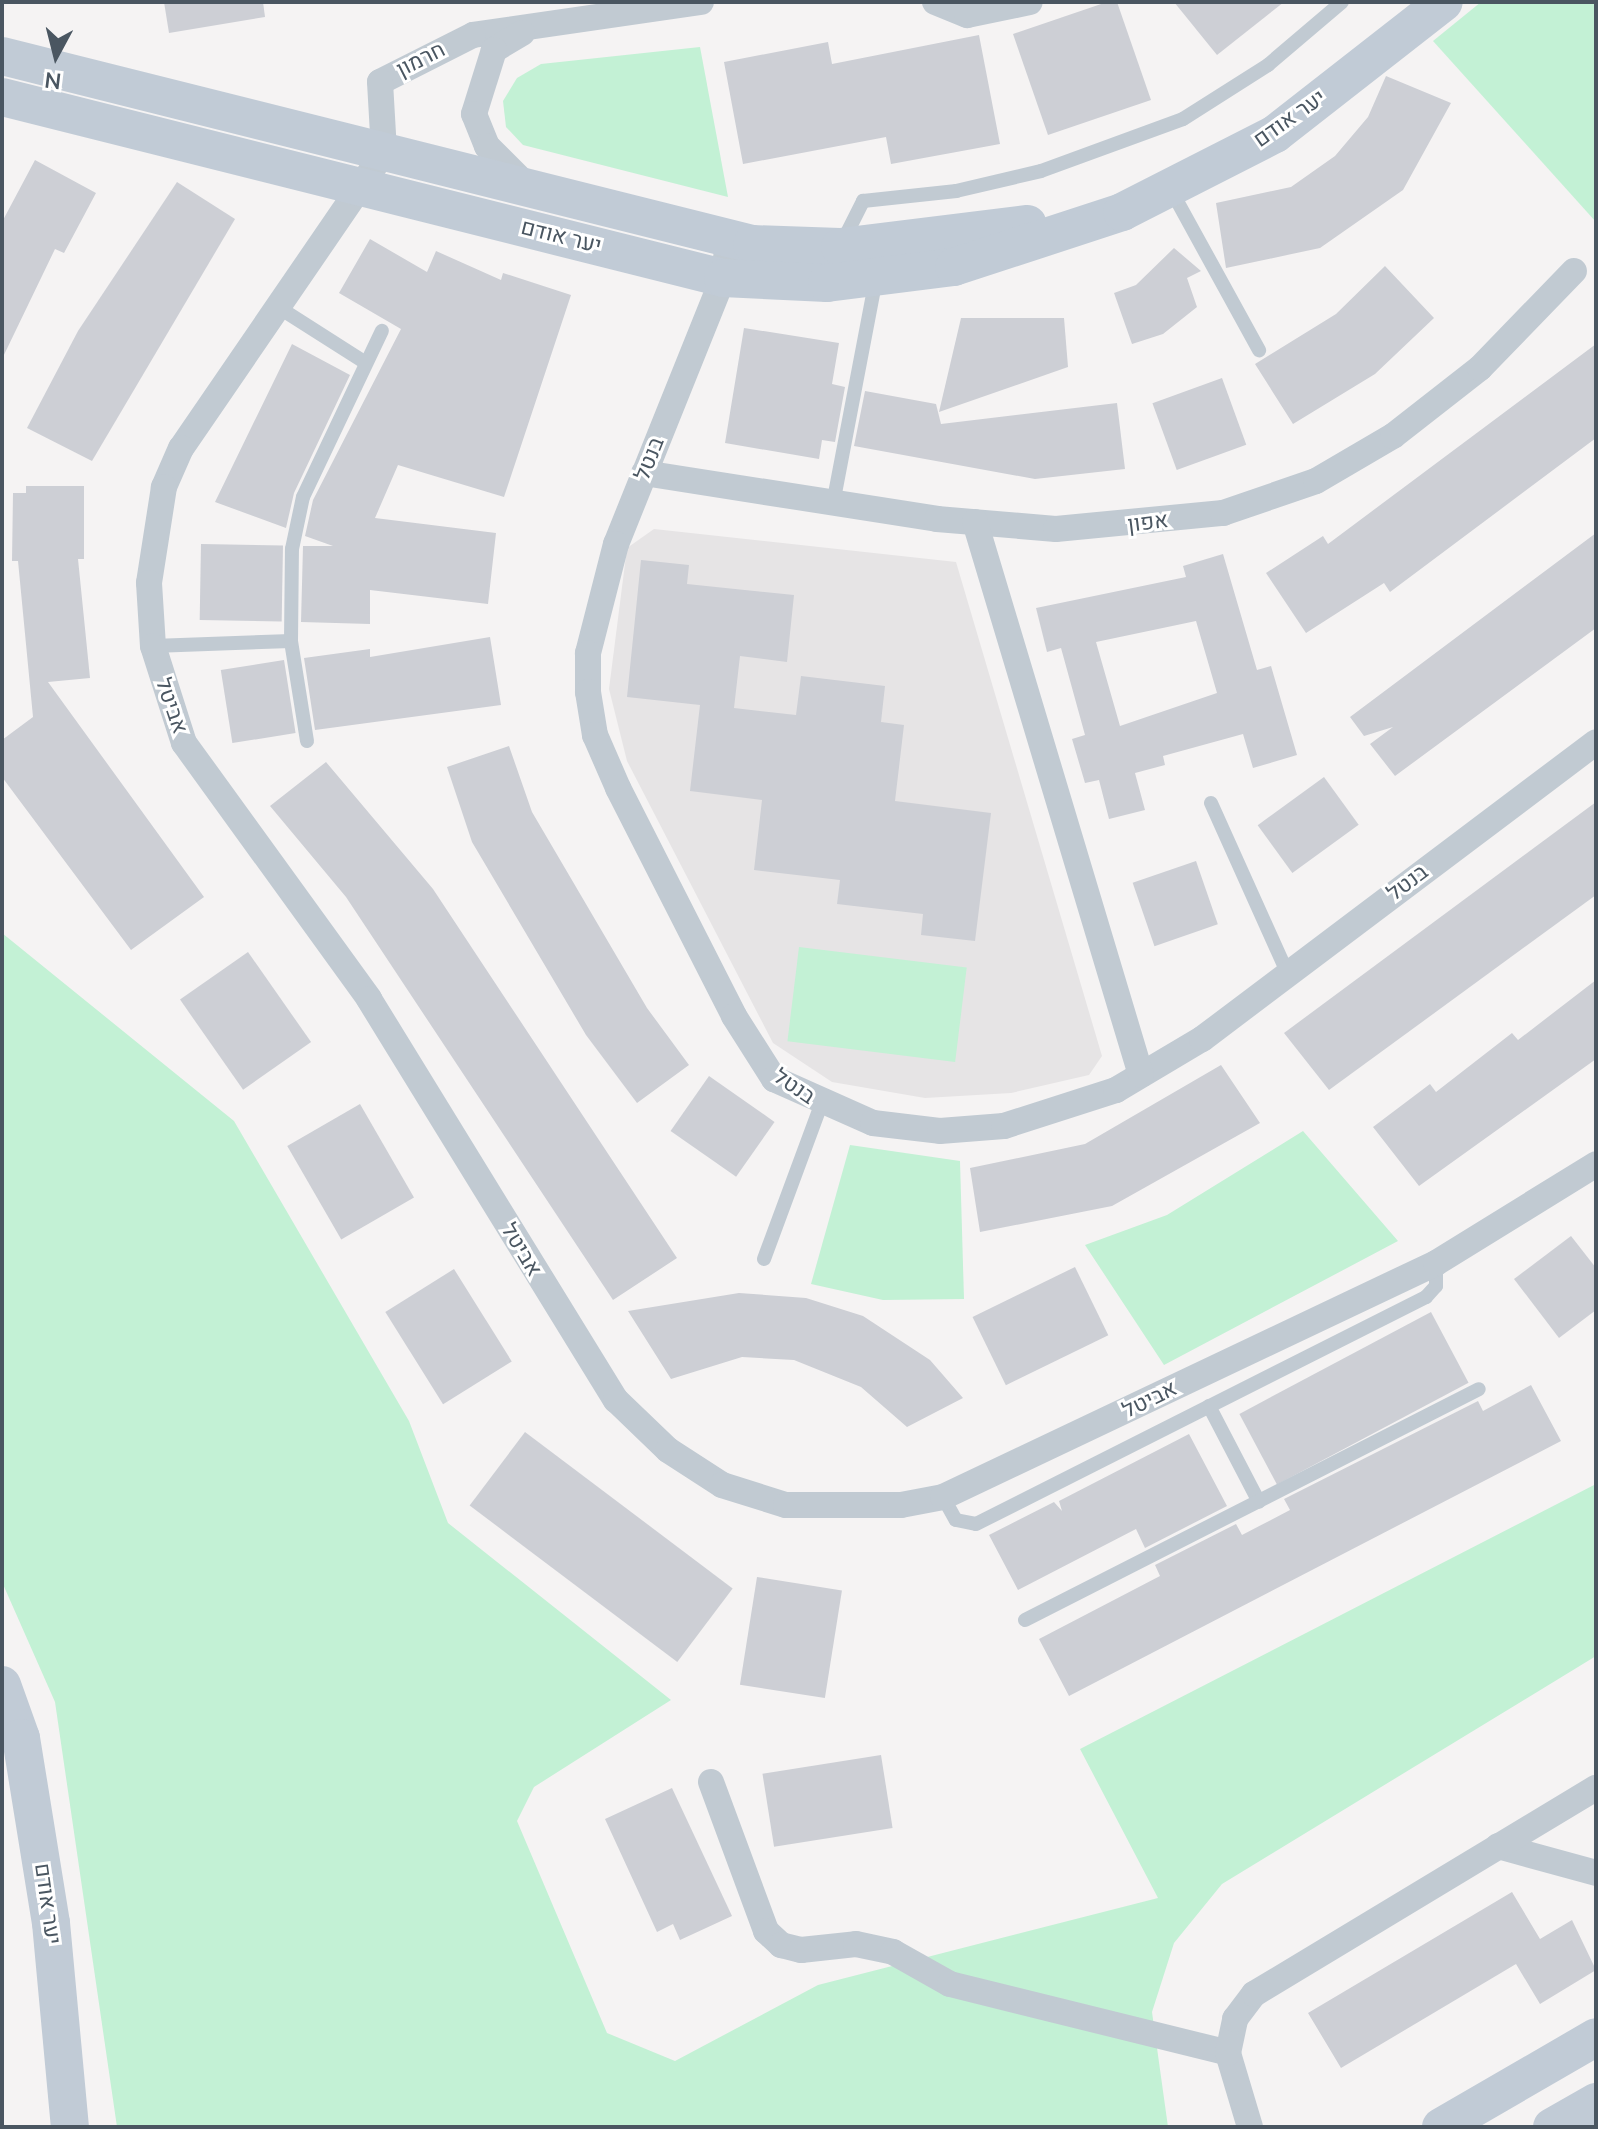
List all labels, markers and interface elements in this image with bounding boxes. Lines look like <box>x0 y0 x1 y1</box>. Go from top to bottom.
north arrow <box>16 16 96 96</box>
street label: חרמון <box>392 37 450 83</box>
text: N <box>43 64 63 96</box>
street label: יער אודם <box>1249 85 1331 153</box>
street label: יער אודם <box>518 214 604 260</box>
street label: בנטל <box>629 433 671 485</box>
street label: אפון <box>1126 507 1170 539</box>
street label: אביטל <box>149 675 193 737</box>
street label: בנטל <box>1382 859 1434 907</box>
street label: בנטל <box>768 1064 820 1110</box>
street label: אביטל <box>495 1219 547 1281</box>
street label: אביטל <box>1119 1376 1181 1424</box>
street label: יער אודם <box>28 1862 66 1946</box>

